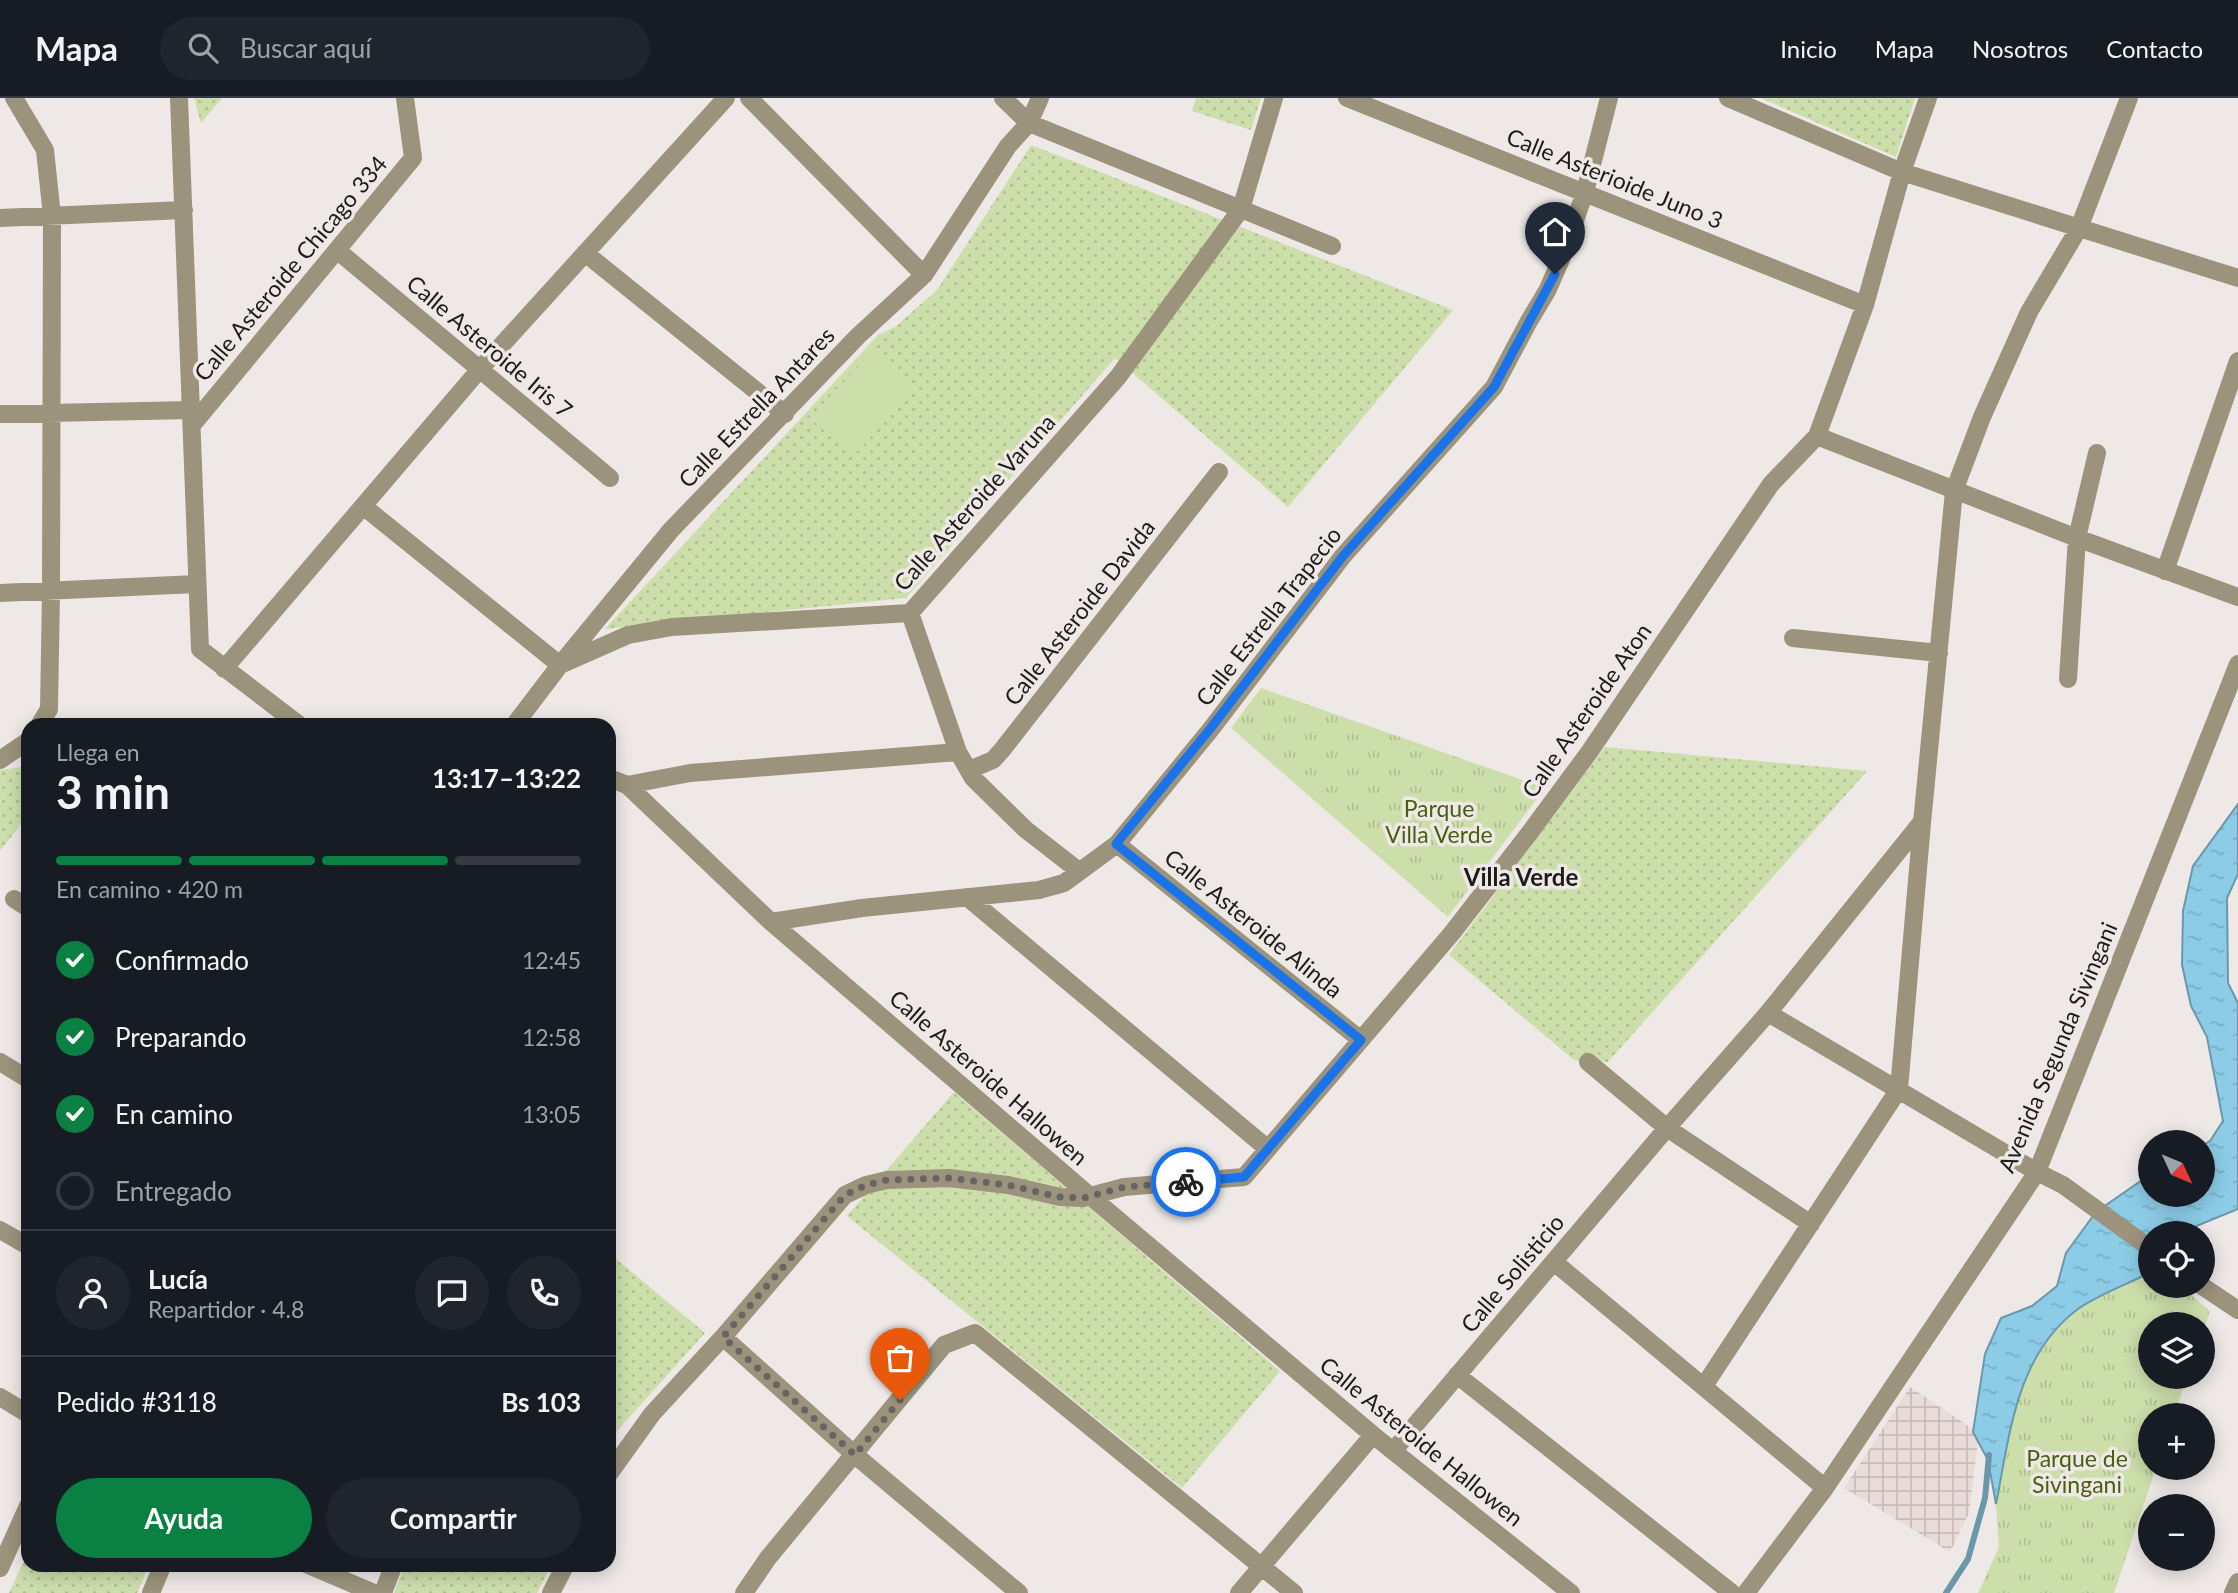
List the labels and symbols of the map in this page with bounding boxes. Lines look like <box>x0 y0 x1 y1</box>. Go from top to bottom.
street label: Calle Asterioide Juno 3 <box>1503 122 1727 234</box>
street label: Calle Asteroide Chicago 334 <box>188 150 392 386</box>
pin <box>1525 202 1585 274</box>
street label: Calle Asteroide Iris 7 <box>402 269 578 423</box>
street label: Calle Estrella Antares <box>672 321 840 493</box>
street label: Calle Asteroide Varuna <box>887 408 1061 596</box>
street label: Calle Asteroide Davida <box>998 513 1160 711</box>
street label: Calle Estrella Trapecio <box>1189 521 1347 711</box>
street label: Calle Asteroide Aton <box>1515 617 1657 803</box>
park label: Parque Villa Verde <box>1385 794 1493 848</box>
street label: Calle Asteroide Alinda <box>1159 843 1349 1003</box>
district label: Villa Verde <box>1463 862 1578 891</box>
street label: Avenida Segunda Sivingani <box>1992 918 2122 1176</box>
street label: Calle Asteroide Hallowen <box>884 983 1094 1171</box>
north arrow <box>2138 1130 2216 1208</box>
courier <box>1151 1147 1221 1217</box>
street label: Calle Solisticio <box>1454 1208 1570 1338</box>
pin <box>870 1328 930 1400</box>
street label: Calle Asteroide Hallowen <box>1315 1350 1529 1532</box>
park label: Parque de Sivingani <box>2026 1444 2128 1498</box>

